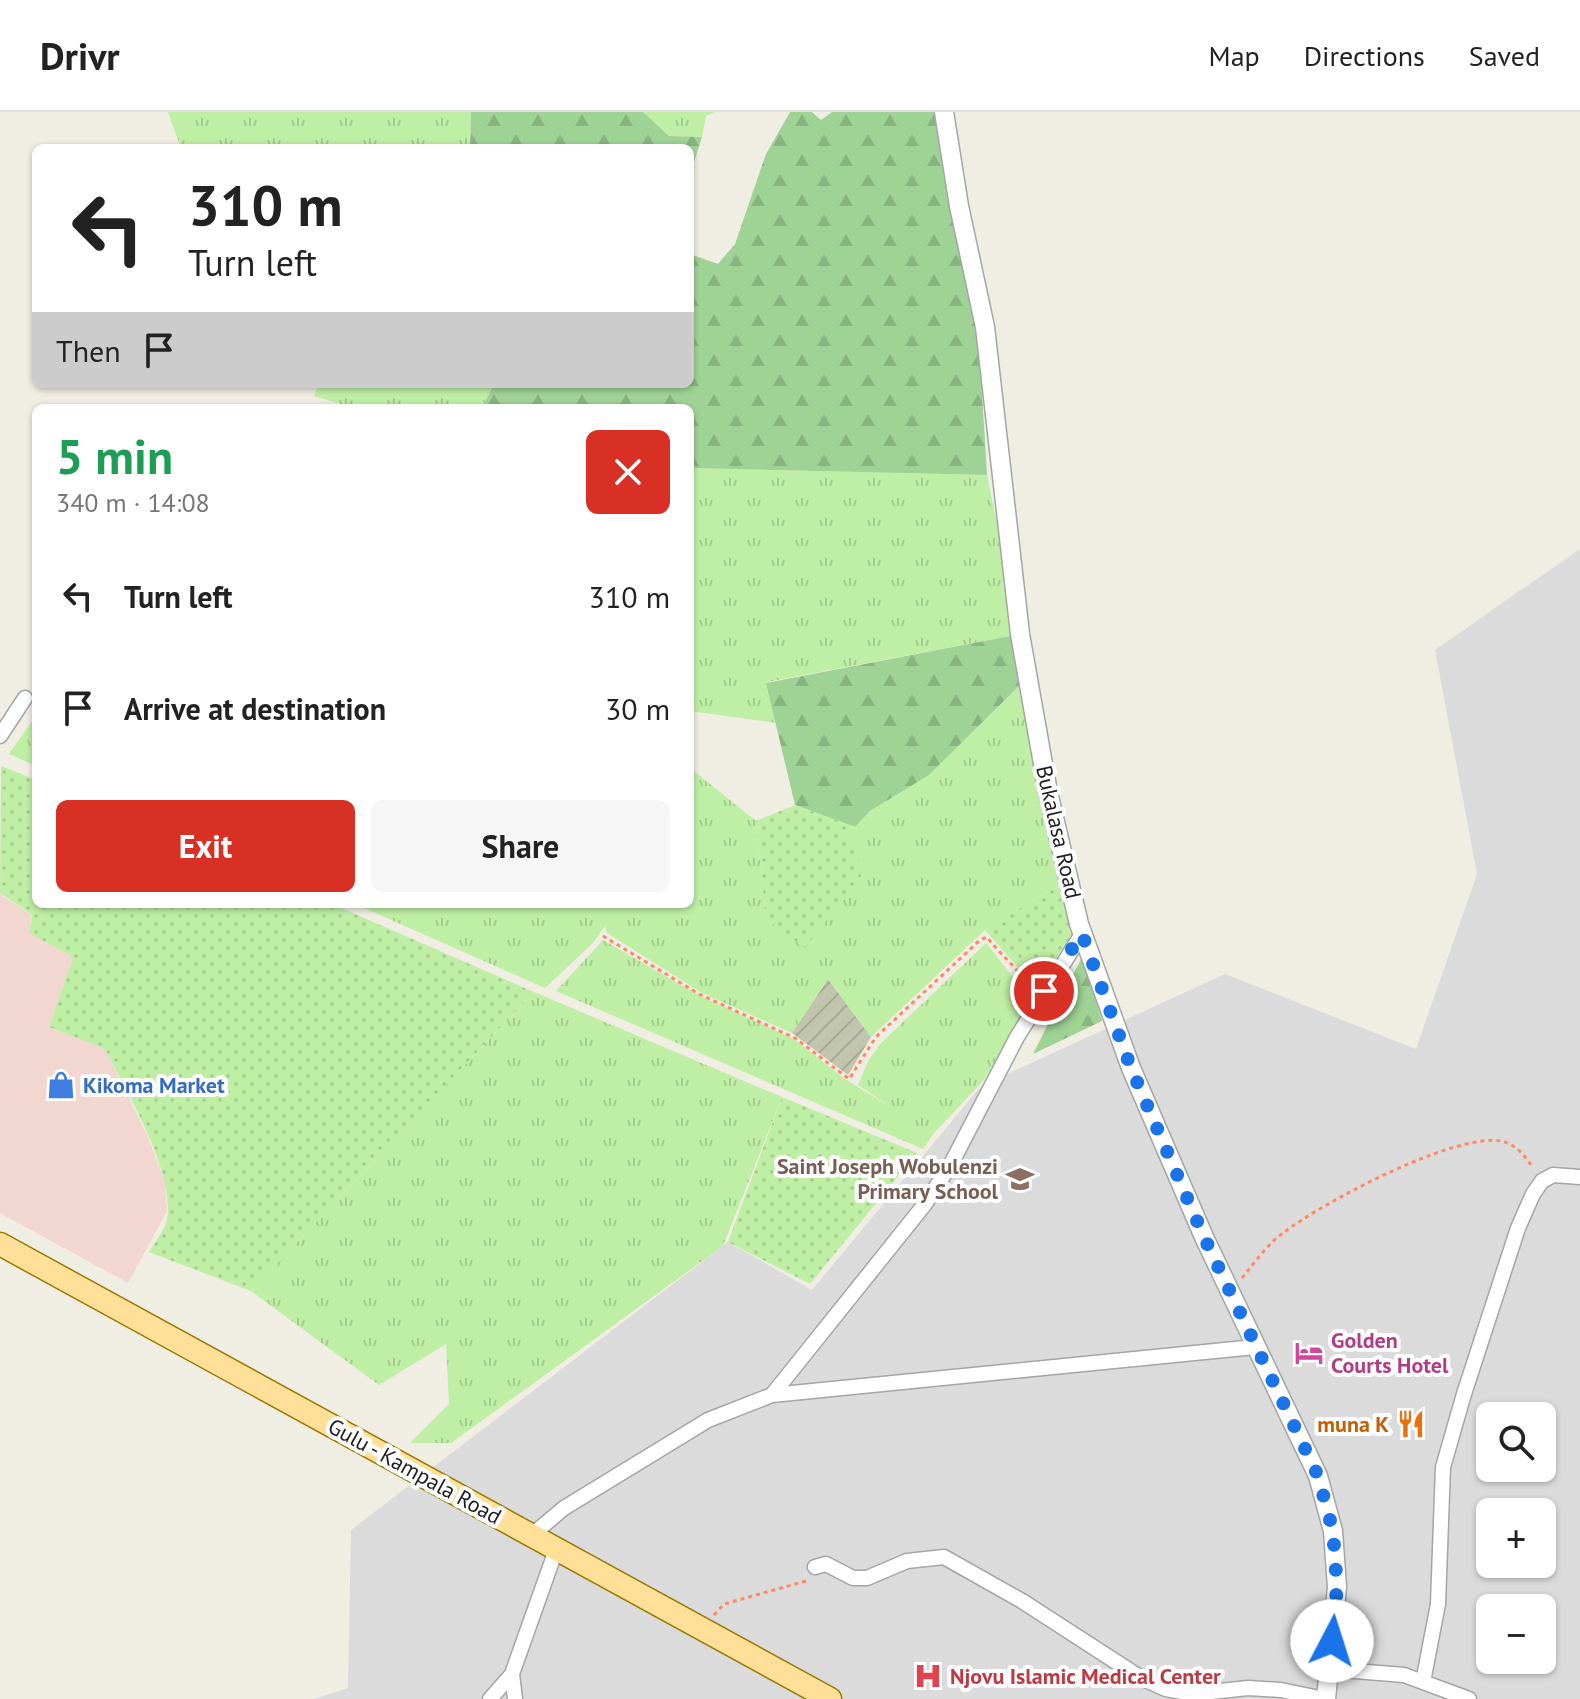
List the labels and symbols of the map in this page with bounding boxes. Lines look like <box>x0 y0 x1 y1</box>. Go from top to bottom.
street label: Bukalasa Road <box>1030 763 1088 901</box>
pin <box>1010 957 1078 1025</box>
shop icon: Kikoma Market <box>46 1070 76 1100</box>
place label: Kikoma Market <box>83 1071 225 1099</box>
place label: Saint Joseph Wobulenzi Primary School <box>777 1152 999 1205</box>
school or university icon: Saint Joseph Wobulenzi Primary School <box>1005 1164 1035 1194</box>
place label: Golden Courts Hotel <box>1331 1326 1449 1379</box>
hotel icon: Golden Courts Hotel <box>1294 1338 1324 1368</box>
restaurant icon: muna K <box>1396 1409 1426 1439</box>
place label: muna K <box>1317 1410 1389 1438</box>
street label: Gulu - Kampala Road <box>323 1412 507 1530</box>
position arrow <box>1290 1599 1374 1683</box>
hospital icon: Njovu Islamic Medical Center <box>913 1661 943 1691</box>
place label: Njovu Islamic Medical Center <box>950 1662 1221 1690</box>

